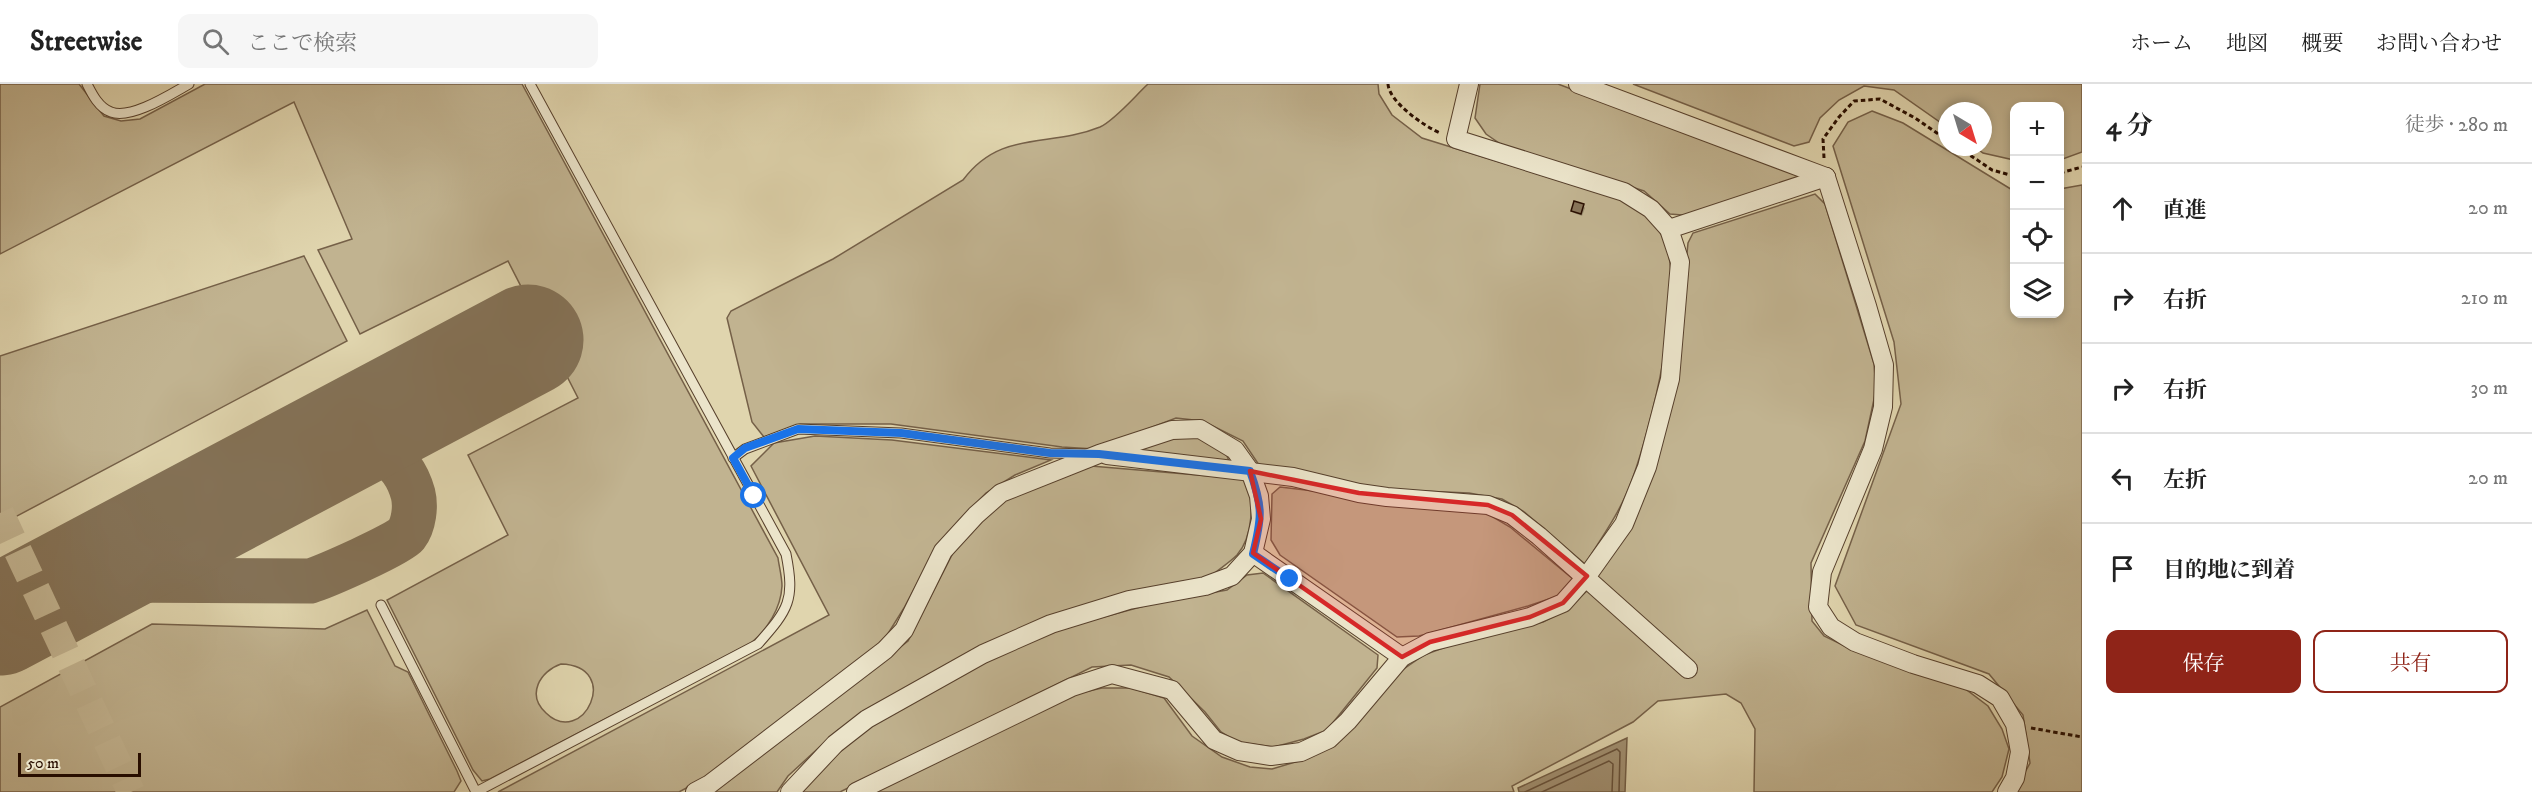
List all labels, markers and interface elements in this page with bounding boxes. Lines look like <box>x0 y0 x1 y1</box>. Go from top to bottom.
search box <box>178 14 598 68</box>
text: Streetwise <box>30 24 142 59</box>
icon: search <box>199 25 232 58</box>
text: ここで検索 <box>247 30 357 57</box>
text: ホーム <box>2130 31 2193 57</box>
text: 地図 <box>2226 31 2268 57</box>
text: 概要 <box>2301 31 2343 57</box>
text: お問い合わせ <box>2376 31 2502 57</box>
north arrow <box>1938 102 1992 156</box>
map controls <box>2010 102 2064 318</box>
button: + <box>2010 102 2064 156</box>
text: 4 分 <box>2106 110 2153 143</box>
text: 徒歩 · 280 m <box>2405 113 2508 138</box>
button: − <box>2010 156 2064 210</box>
icon: ahead <box>2106 192 2139 225</box>
text: 20 m <box>2468 196 2508 221</box>
text: 直進 <box>2163 197 2207 224</box>
button: locate <box>2010 210 2064 264</box>
button: layers <box>2010 264 2064 318</box>
icon: right <box>2106 282 2139 315</box>
text: 210 m <box>2461 286 2508 311</box>
text: 右折 <box>2163 287 2207 314</box>
icon: right <box>2106 372 2139 405</box>
text: 30 m <box>2470 376 2508 401</box>
text: 右折 <box>2163 377 2207 404</box>
icon: left <box>2106 462 2139 495</box>
text: 20 m <box>2468 466 2508 491</box>
text: 左折 <box>2163 467 2207 494</box>
route start <box>740 482 766 508</box>
icon: arrive <box>2106 552 2139 585</box>
text: 目的地に到着 <box>2163 557 2295 584</box>
route end <box>1276 565 1302 591</box>
button: 保存 <box>2106 630 2301 693</box>
button: 共有 <box>2313 630 2508 693</box>
scale bar <box>18 750 141 778</box>
text: 50 m <box>27 753 59 773</box>

